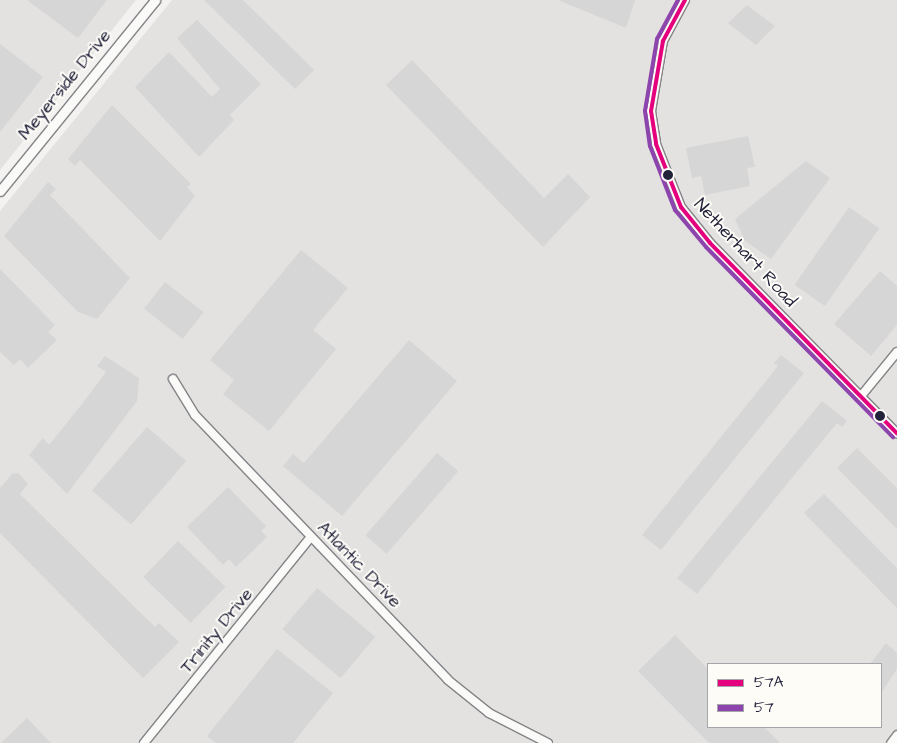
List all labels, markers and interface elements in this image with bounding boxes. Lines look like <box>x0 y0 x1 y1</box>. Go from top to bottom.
street label: Meyerside Drive <box>14 26 116 144</box>
unlabelled marker <box>663 170 673 180</box>
street label: Netherhart Road <box>689 194 801 312</box>
unlabelled marker <box>875 411 885 421</box>
street label: Atlantic Drive <box>312 517 406 613</box>
street label: Trinity Drive <box>176 584 258 678</box>
legend <box>707 663 882 728</box>
text: 57A <box>754 672 783 693</box>
text: 57 <box>754 697 774 718</box>

